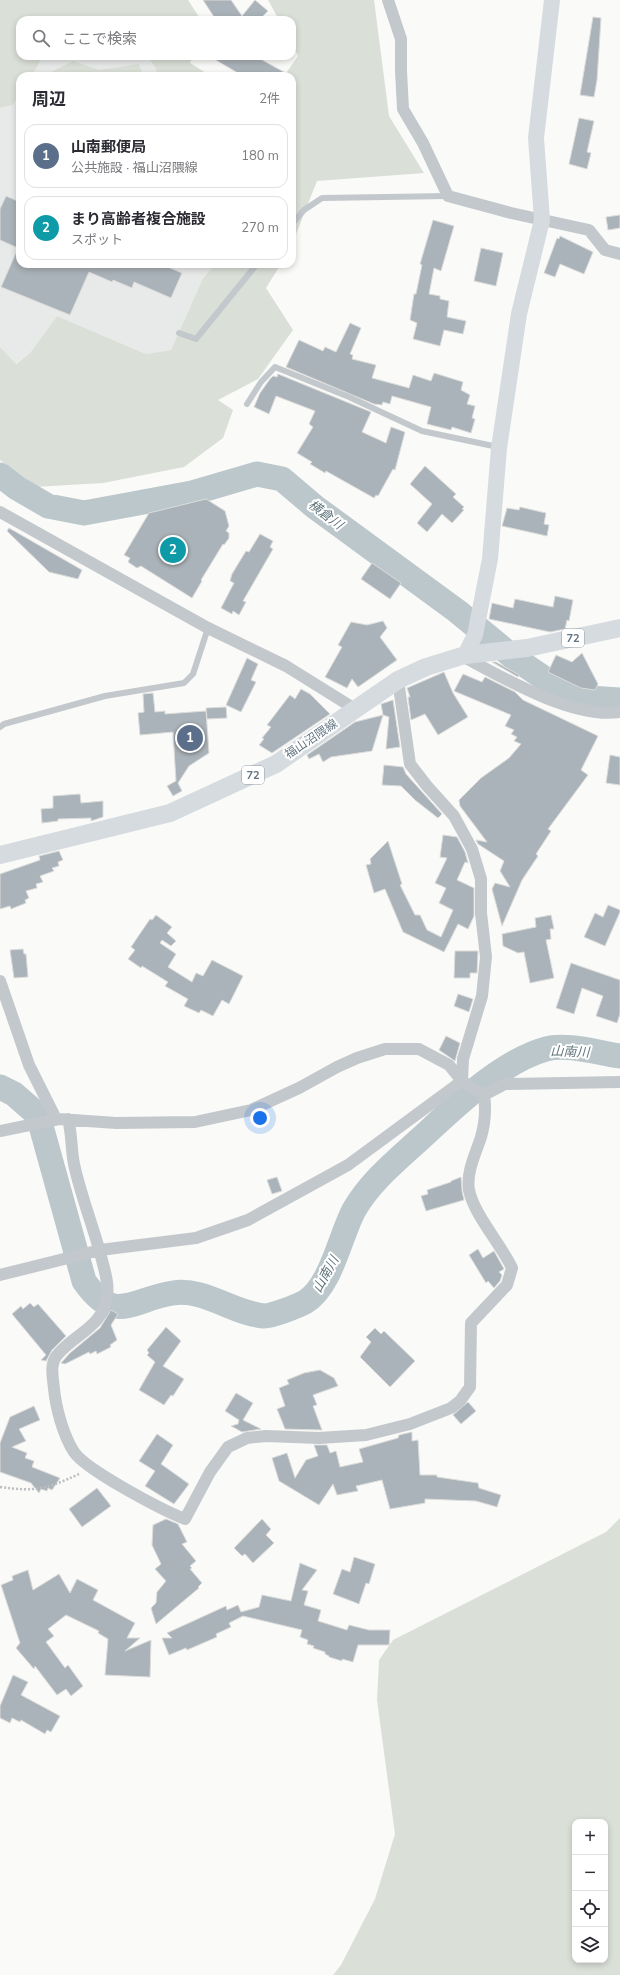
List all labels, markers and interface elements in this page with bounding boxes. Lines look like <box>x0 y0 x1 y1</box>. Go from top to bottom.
search box <box>16 16 296 60</box>
icon: search <box>30 27 52 49</box>
text: ここで検索 <box>62 29 137 49</box>
text: 周辺 <box>32 88 66 111</box>
text: 2件 <box>259 90 280 108</box>
text: 山南郵便局 <box>71 137 146 157</box>
text: 1 <box>42 147 50 165</box>
text: 180 m <box>241 147 279 165</box>
text: 公共施設 · 福山沼隈線 <box>71 159 198 177</box>
text: まり高齢者複合施設 <box>71 209 206 229</box>
text: 2 <box>42 219 50 237</box>
text: 270 m <box>241 219 279 237</box>
text: スポット <box>71 231 123 249</box>
water label: 横倉川 <box>304 496 348 535</box>
pin: 2 <box>160 535 186 565</box>
road number: 72 <box>562 629 584 647</box>
street label: 福山沼隈線 <box>282 716 340 762</box>
pin: 1 <box>177 723 203 753</box>
road number: 72 <box>242 766 264 784</box>
water label: 山南川 <box>550 1042 592 1062</box>
your location <box>250 1108 270 1128</box>
water label: 山南川 <box>309 1251 344 1296</box>
map controls <box>572 1819 608 1963</box>
button: + <box>572 1819 608 1855</box>
button: − <box>572 1855 608 1891</box>
button: locate <box>572 1891 608 1927</box>
button: layers <box>572 1927 608 1963</box>

